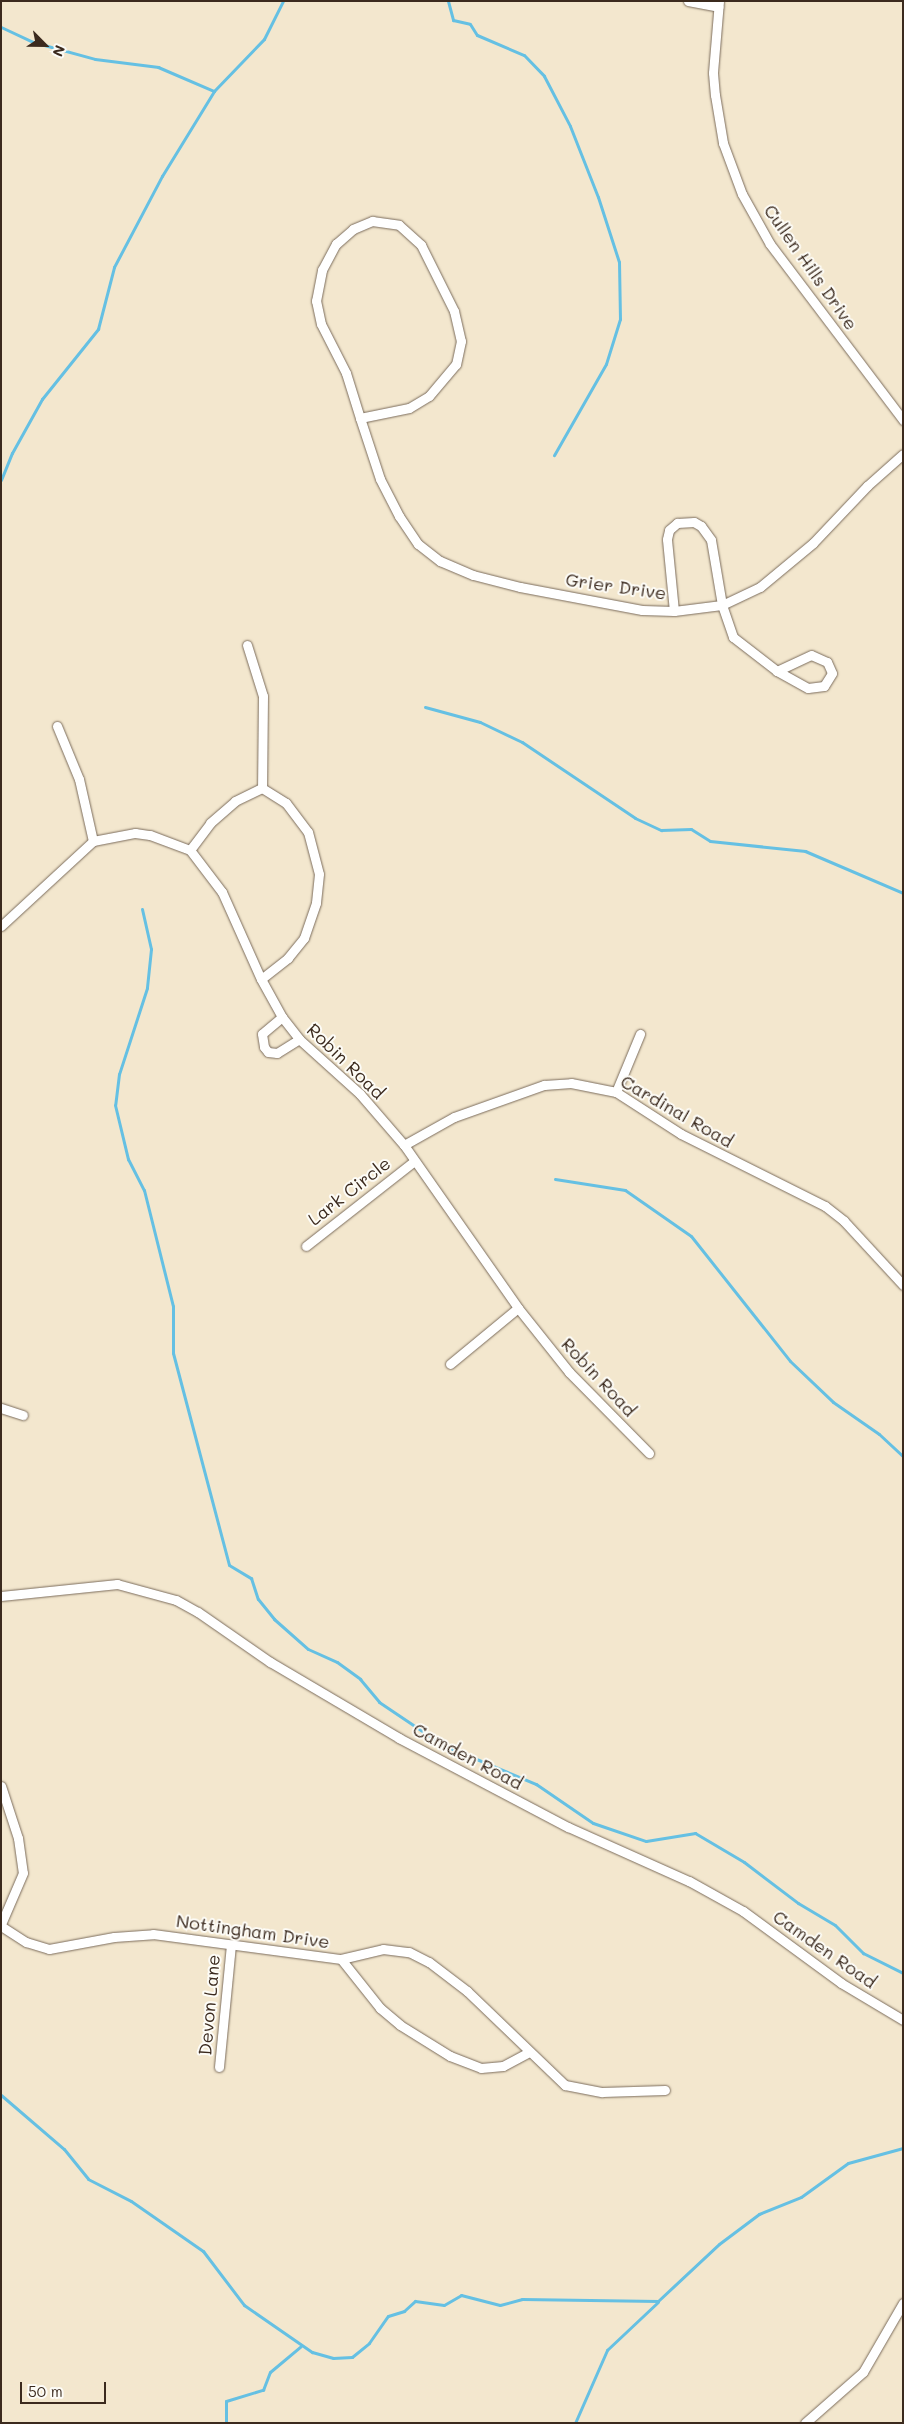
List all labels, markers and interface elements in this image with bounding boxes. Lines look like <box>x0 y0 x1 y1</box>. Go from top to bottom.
north arrow <box>20 20 70 70</box>
text: N <box>48 42 70 60</box>
street label: Cullen Hills Drive <box>760 200 862 334</box>
street label: Grier Drive <box>564 568 668 604</box>
street label: Robin Road <box>303 1019 389 1103</box>
street label: Cardinal Road <box>617 1070 737 1152</box>
street label: Lark Circle <box>303 1152 395 1230</box>
street label: Robin Road <box>557 1333 641 1421</box>
street label: Camden Road <box>409 1718 527 1794</box>
street label: Camden Road <box>769 1905 881 1993</box>
street label: Nottingham Drive <box>175 1910 331 1952</box>
street label: Devon Lane <box>194 1954 224 2056</box>
scale bar <box>22 2372 109 2404</box>
text: 50 m <box>28 2381 63 2401</box>

